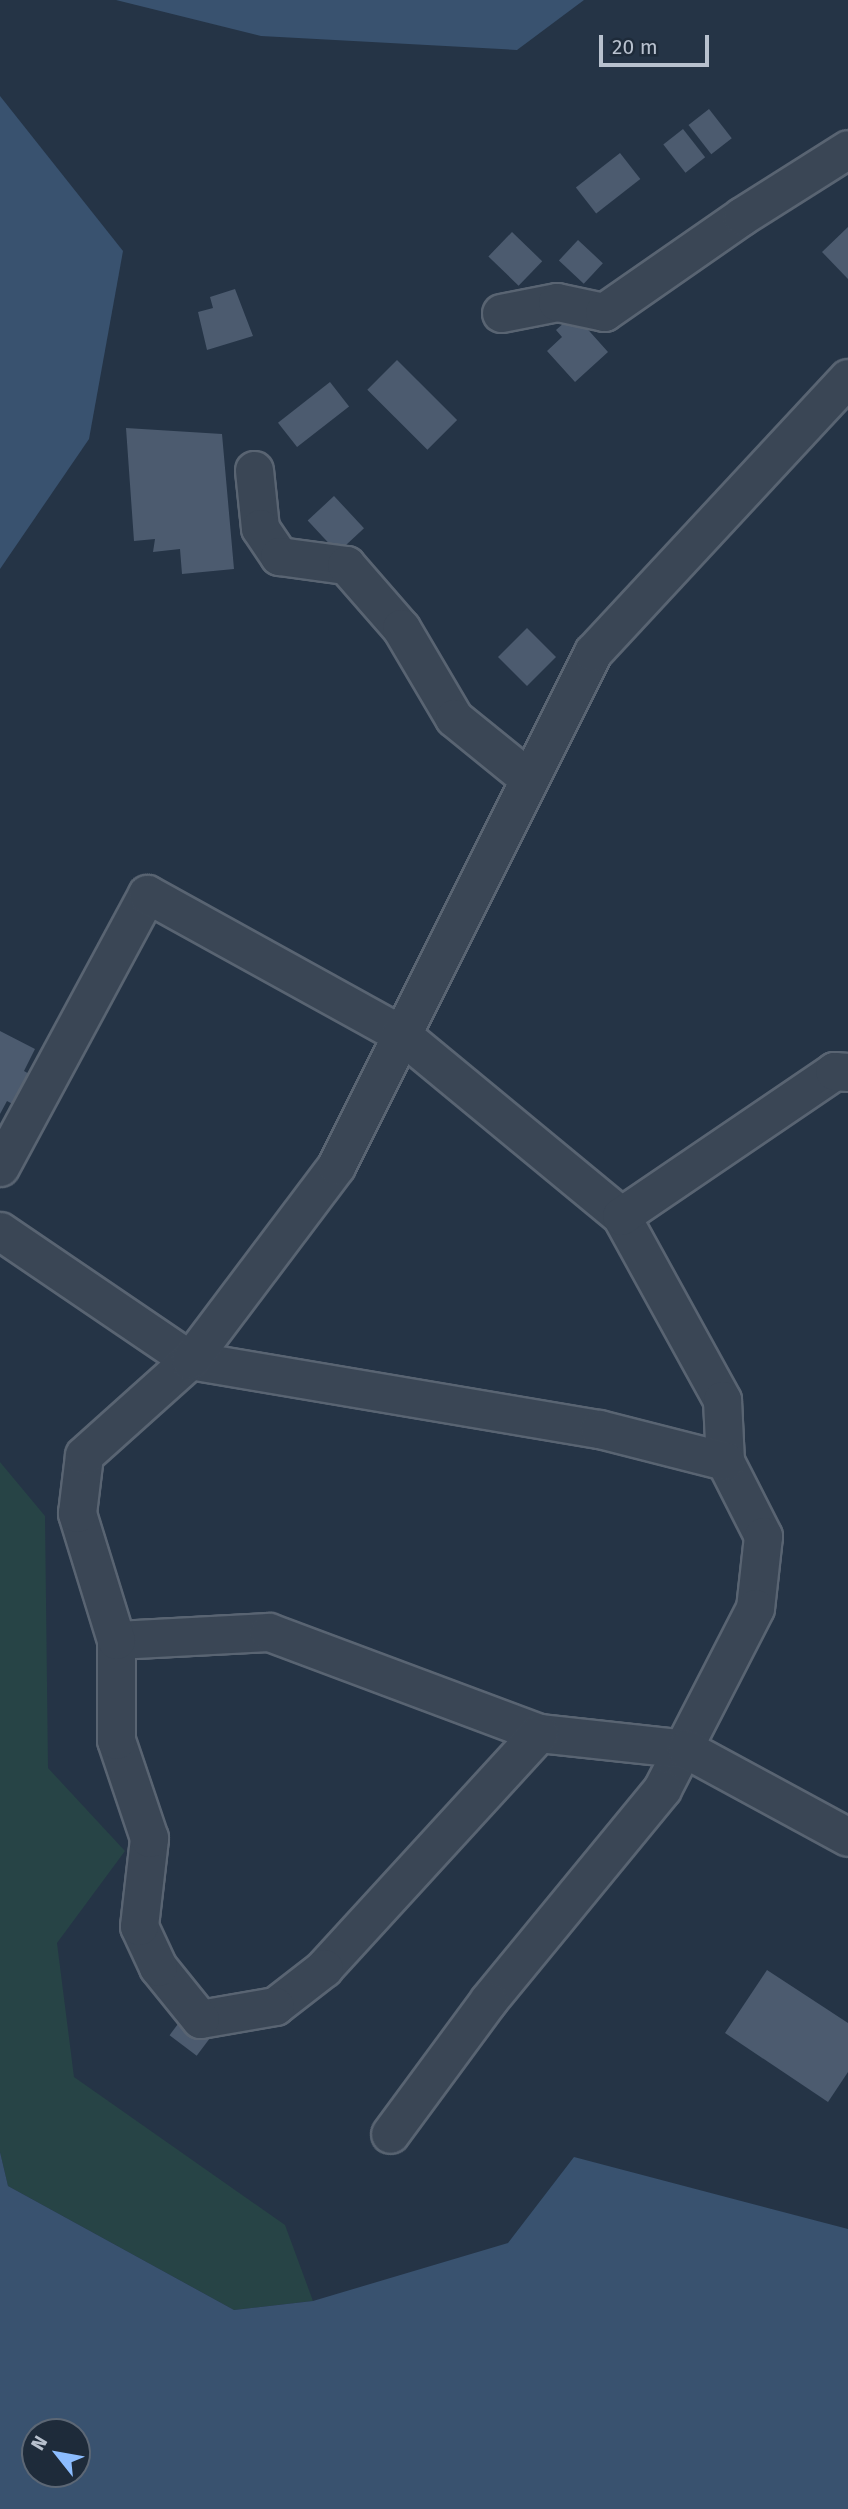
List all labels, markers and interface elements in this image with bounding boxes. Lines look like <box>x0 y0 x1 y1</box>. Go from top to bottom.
scale bar <box>603 21 713 65</box>
text: 20 m <box>612 34 658 60</box>
north arrow <box>21 2418 91 2488</box>
text: N <box>26 2432 52 2454</box>

